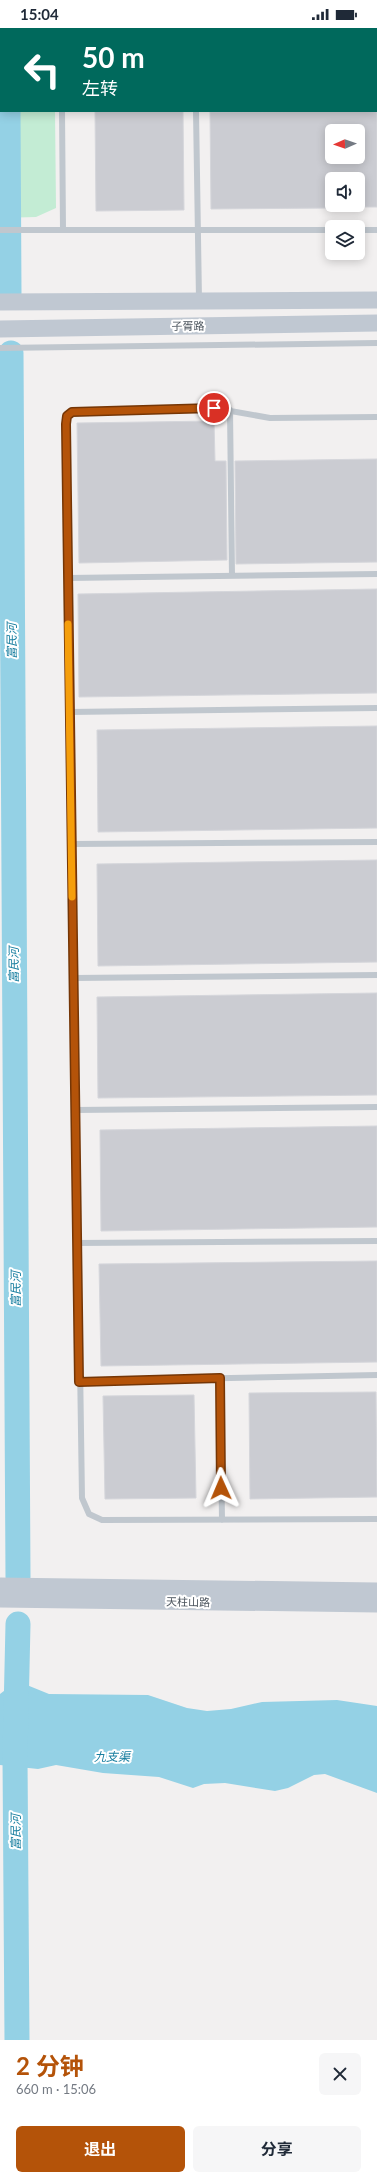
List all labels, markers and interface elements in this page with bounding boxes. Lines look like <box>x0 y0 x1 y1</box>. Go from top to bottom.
text: 15:04 <box>20 5 59 23</box>
text: 50 m <box>82 40 145 74</box>
icon: left <box>16 44 68 96</box>
text: 左转 <box>82 77 118 99</box>
north arrow <box>325 124 365 164</box>
map controls <box>325 124 365 260</box>
button: sound <box>325 172 365 212</box>
button: layers <box>325 220 365 260</box>
street label: 子胥路 <box>171 319 205 332</box>
pin <box>197 391 231 425</box>
icon: arrive <box>203 397 225 419</box>
water label: 富民河 <box>4 621 19 659</box>
water label: 富民河 <box>6 945 21 983</box>
water label: 富民河 <box>8 1269 23 1307</box>
position arrow <box>200 1467 242 1509</box>
street label: 天柱山路 <box>166 1595 210 1608</box>
water label: 九支渠 <box>94 1749 132 1764</box>
water label: 富民河 <box>8 1812 23 1850</box>
text: 2 分钟 <box>16 2051 84 2080</box>
button: close <box>319 2053 361 2095</box>
text: 660 m · 15:06 <box>16 2081 96 2097</box>
button: 退出 <box>16 2126 185 2172</box>
button: 分享 <box>193 2126 361 2172</box>

